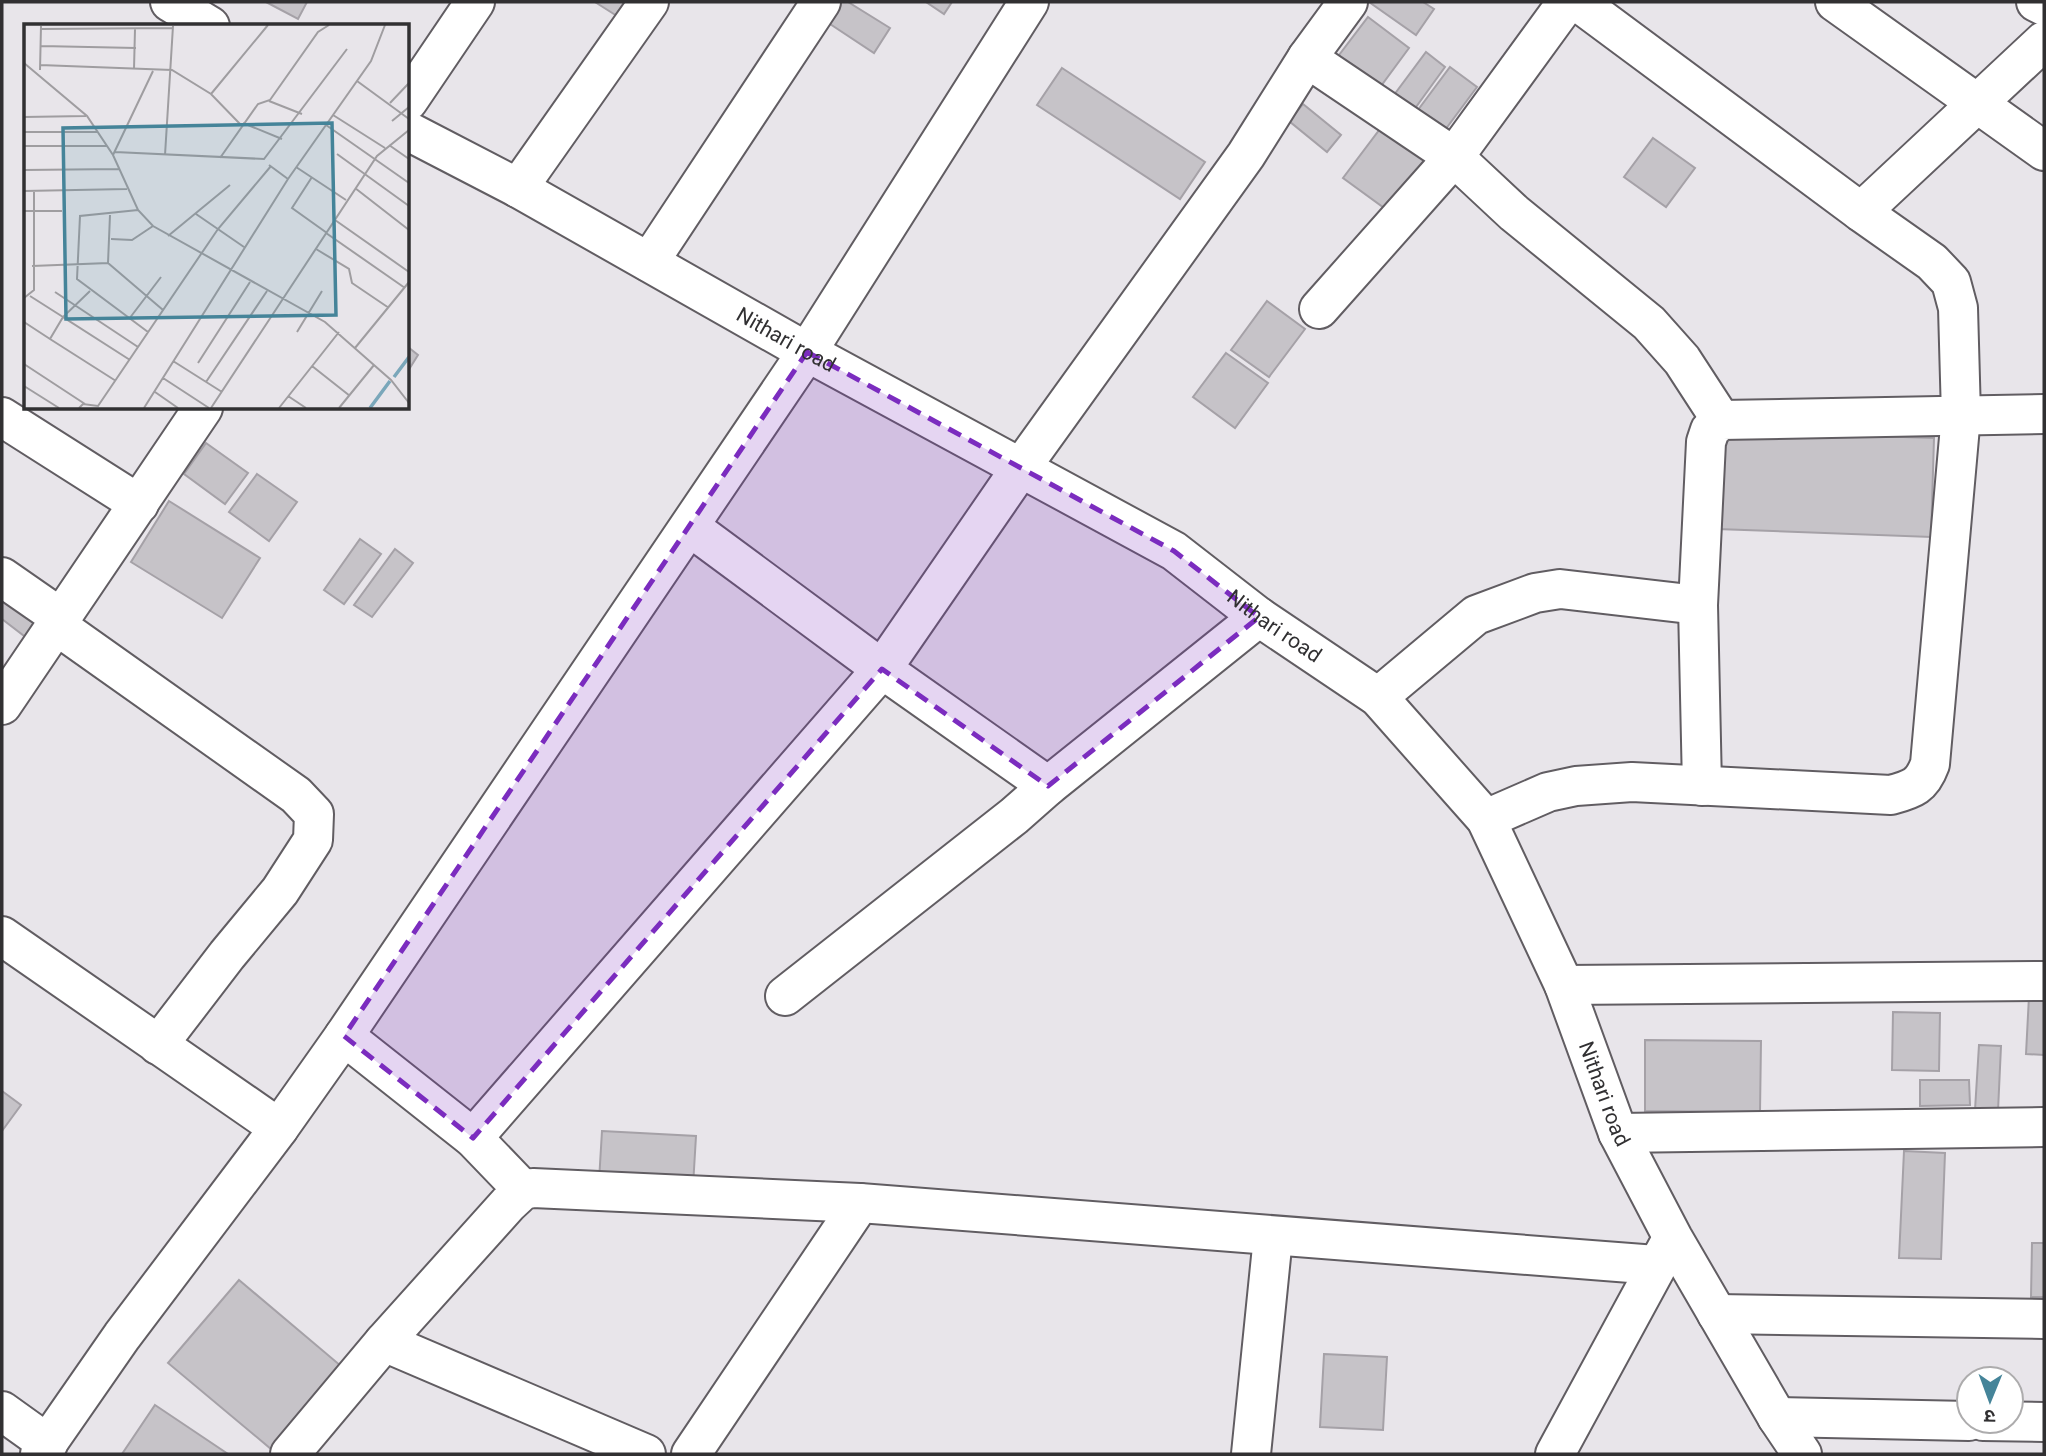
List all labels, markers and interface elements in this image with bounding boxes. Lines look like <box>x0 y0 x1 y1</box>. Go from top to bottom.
inset map <box>24 24 410 410</box>
street label: Nithari road <box>732 303 840 377</box>
street label: Nithari road <box>1222 585 1326 667</box>
street label: Nithari road <box>1574 1038 1635 1150</box>
north arrow <box>1955 1365 2025 1435</box>
text: उ <box>1983 1405 1995 1428</box>

